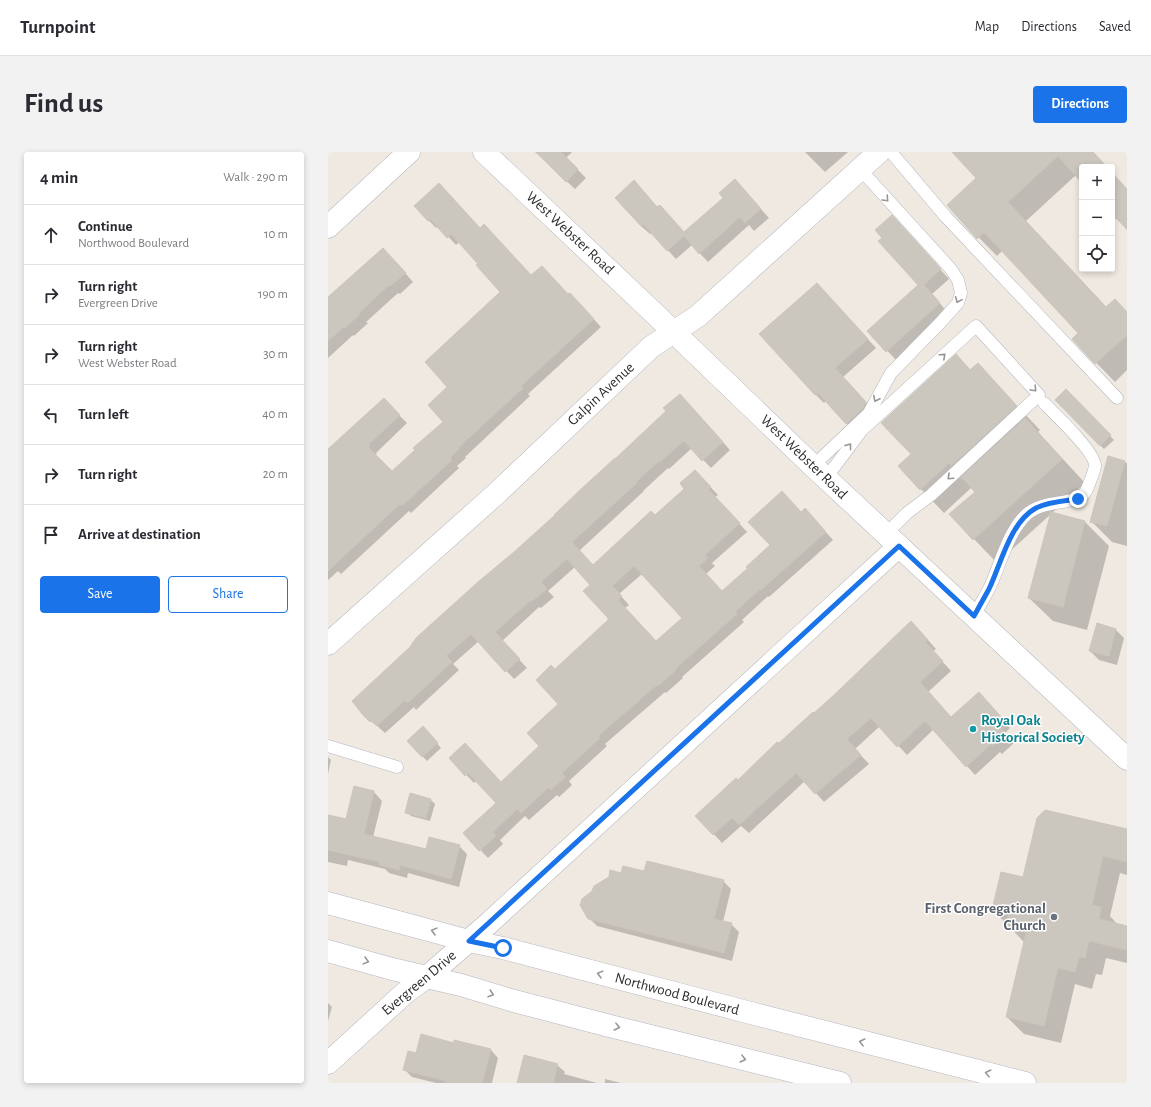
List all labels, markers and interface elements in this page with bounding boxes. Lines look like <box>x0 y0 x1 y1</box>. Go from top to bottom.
text: Turnpoint <box>20 18 95 37</box>
text: Map <box>975 20 999 34</box>
text: Directions <box>1021 20 1077 34</box>
text: Saved <box>1099 20 1131 34</box>
button: Directions <box>1033 86 1127 123</box>
text: Find us <box>24 90 103 118</box>
map controls <box>1079 164 1115 272</box>
button: + <box>1079 164 1115 200</box>
text: 4 min <box>40 169 78 186</box>
text: Walk · 290 m <box>223 171 288 184</box>
street label: West Webster Road <box>523 189 617 278</box>
one-way arrow <box>881 194 888 202</box>
button: − <box>1079 200 1115 236</box>
text: Continue <box>78 219 133 234</box>
icon: ahead <box>40 224 62 246</box>
text: 10 m <box>264 228 288 241</box>
button: locate <box>1079 236 1115 272</box>
text: Northwood Boulevard <box>78 237 189 250</box>
text: Turn right <box>78 279 137 294</box>
icon: right <box>40 284 62 306</box>
text: 190 m <box>258 288 288 301</box>
one-way arrow <box>955 296 963 303</box>
text: Evergreen Drive <box>78 297 158 310</box>
text: Turn right <box>78 339 137 354</box>
icon: right <box>40 344 62 366</box>
text: 30 m <box>263 348 288 361</box>
one-way arrow <box>938 354 946 361</box>
text: West Webster Road <box>78 357 177 370</box>
street label: Galpin Avenue <box>565 360 637 428</box>
one-way arrow <box>1029 384 1036 391</box>
one-way arrow <box>873 395 881 402</box>
icon: left <box>40 404 62 426</box>
text: Turn left <box>78 407 129 422</box>
text: 40 m <box>262 408 288 421</box>
street label: West Webster Road <box>758 412 850 502</box>
one-way arrow <box>845 444 852 451</box>
icon: right <box>40 464 62 486</box>
text: Turn right <box>78 467 137 482</box>
text: 20 m <box>263 468 288 481</box>
one-way arrow <box>947 472 955 480</box>
route end <box>1069 490 1087 508</box>
icon: arrive <box>40 524 62 546</box>
text: Arrive at destination <box>78 527 201 542</box>
button: Save <box>40 576 160 613</box>
button: Share <box>168 576 288 613</box>
place label: Royal Oak Historical Society <box>981 713 1085 745</box>
marker: Royal Oak Historical Society <box>968 724 978 734</box>
place label: First Congregational Church <box>925 901 1046 933</box>
marker: First Congregational Church <box>1049 912 1059 922</box>
one-way arrow <box>430 927 437 936</box>
route start <box>494 939 512 957</box>
street label: Evergreen Drive <box>379 948 459 1018</box>
one-way arrow <box>362 957 369 965</box>
one-way arrow <box>597 970 604 978</box>
street label: Northwood Boulevard <box>613 970 741 1018</box>
one-way arrow <box>488 989 495 998</box>
one-way arrow <box>614 1023 620 1031</box>
one-way arrow <box>858 1038 865 1046</box>
one-way arrow <box>740 1054 746 1062</box>
one-way arrow <box>985 1069 992 1078</box>

